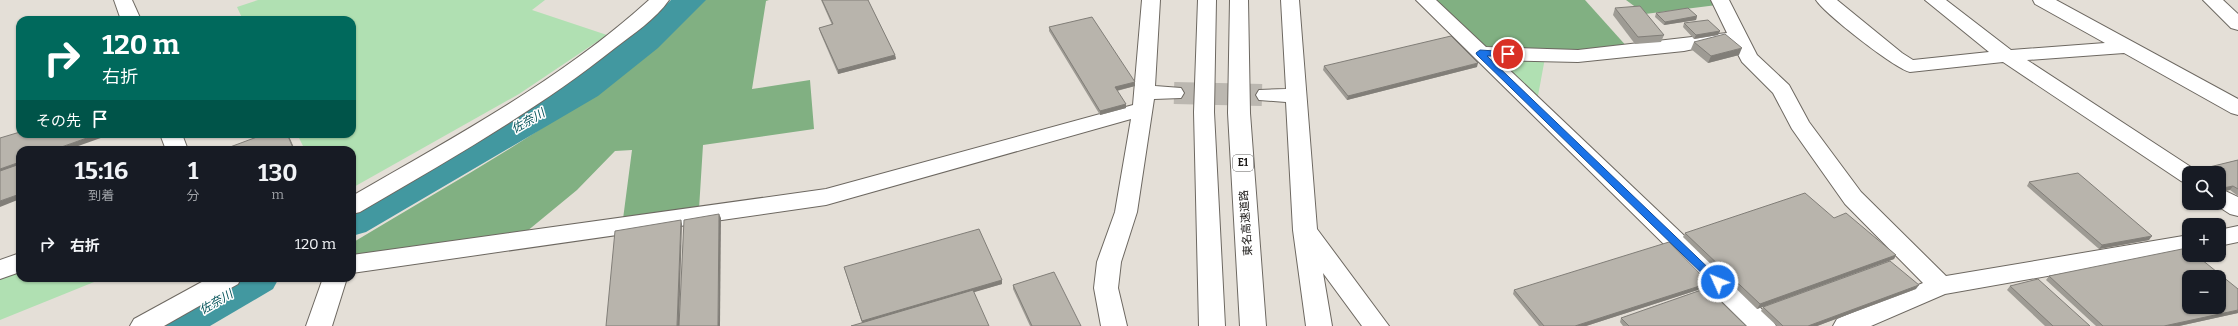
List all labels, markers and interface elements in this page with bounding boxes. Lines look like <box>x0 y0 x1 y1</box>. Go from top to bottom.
text: 120 m <box>102 28 179 61</box>
icon: right <box>36 32 88 84</box>
pin <box>1491 37 1525 71</box>
icon: arrive <box>1497 43 1519 65</box>
text: 右折 <box>102 66 138 88</box>
water label: 佐奈川 <box>509 105 549 136</box>
icon: arrive <box>89 108 111 130</box>
text: その先 <box>36 112 81 130</box>
road number: E1 <box>1233 155 1253 171</box>
text: 15:16 <box>74 157 128 185</box>
text: 1 <box>188 157 198 185</box>
text: 130 <box>258 159 298 187</box>
map controls <box>2182 166 2226 314</box>
button: search <box>2182 166 2226 210</box>
text: m <box>272 187 284 202</box>
text: 到着 <box>88 188 114 203</box>
text: 分 <box>187 188 200 203</box>
street label: 東名高速道路 <box>1237 190 1255 256</box>
button: + <box>2182 218 2226 262</box>
icon: right <box>36 233 58 255</box>
text: 120 m <box>295 235 336 253</box>
text: 右折 <box>70 237 100 255</box>
position arrow <box>1697 261 1739 303</box>
button: − <box>2182 270 2226 314</box>
water label: 佐奈川 <box>197 286 237 317</box>

